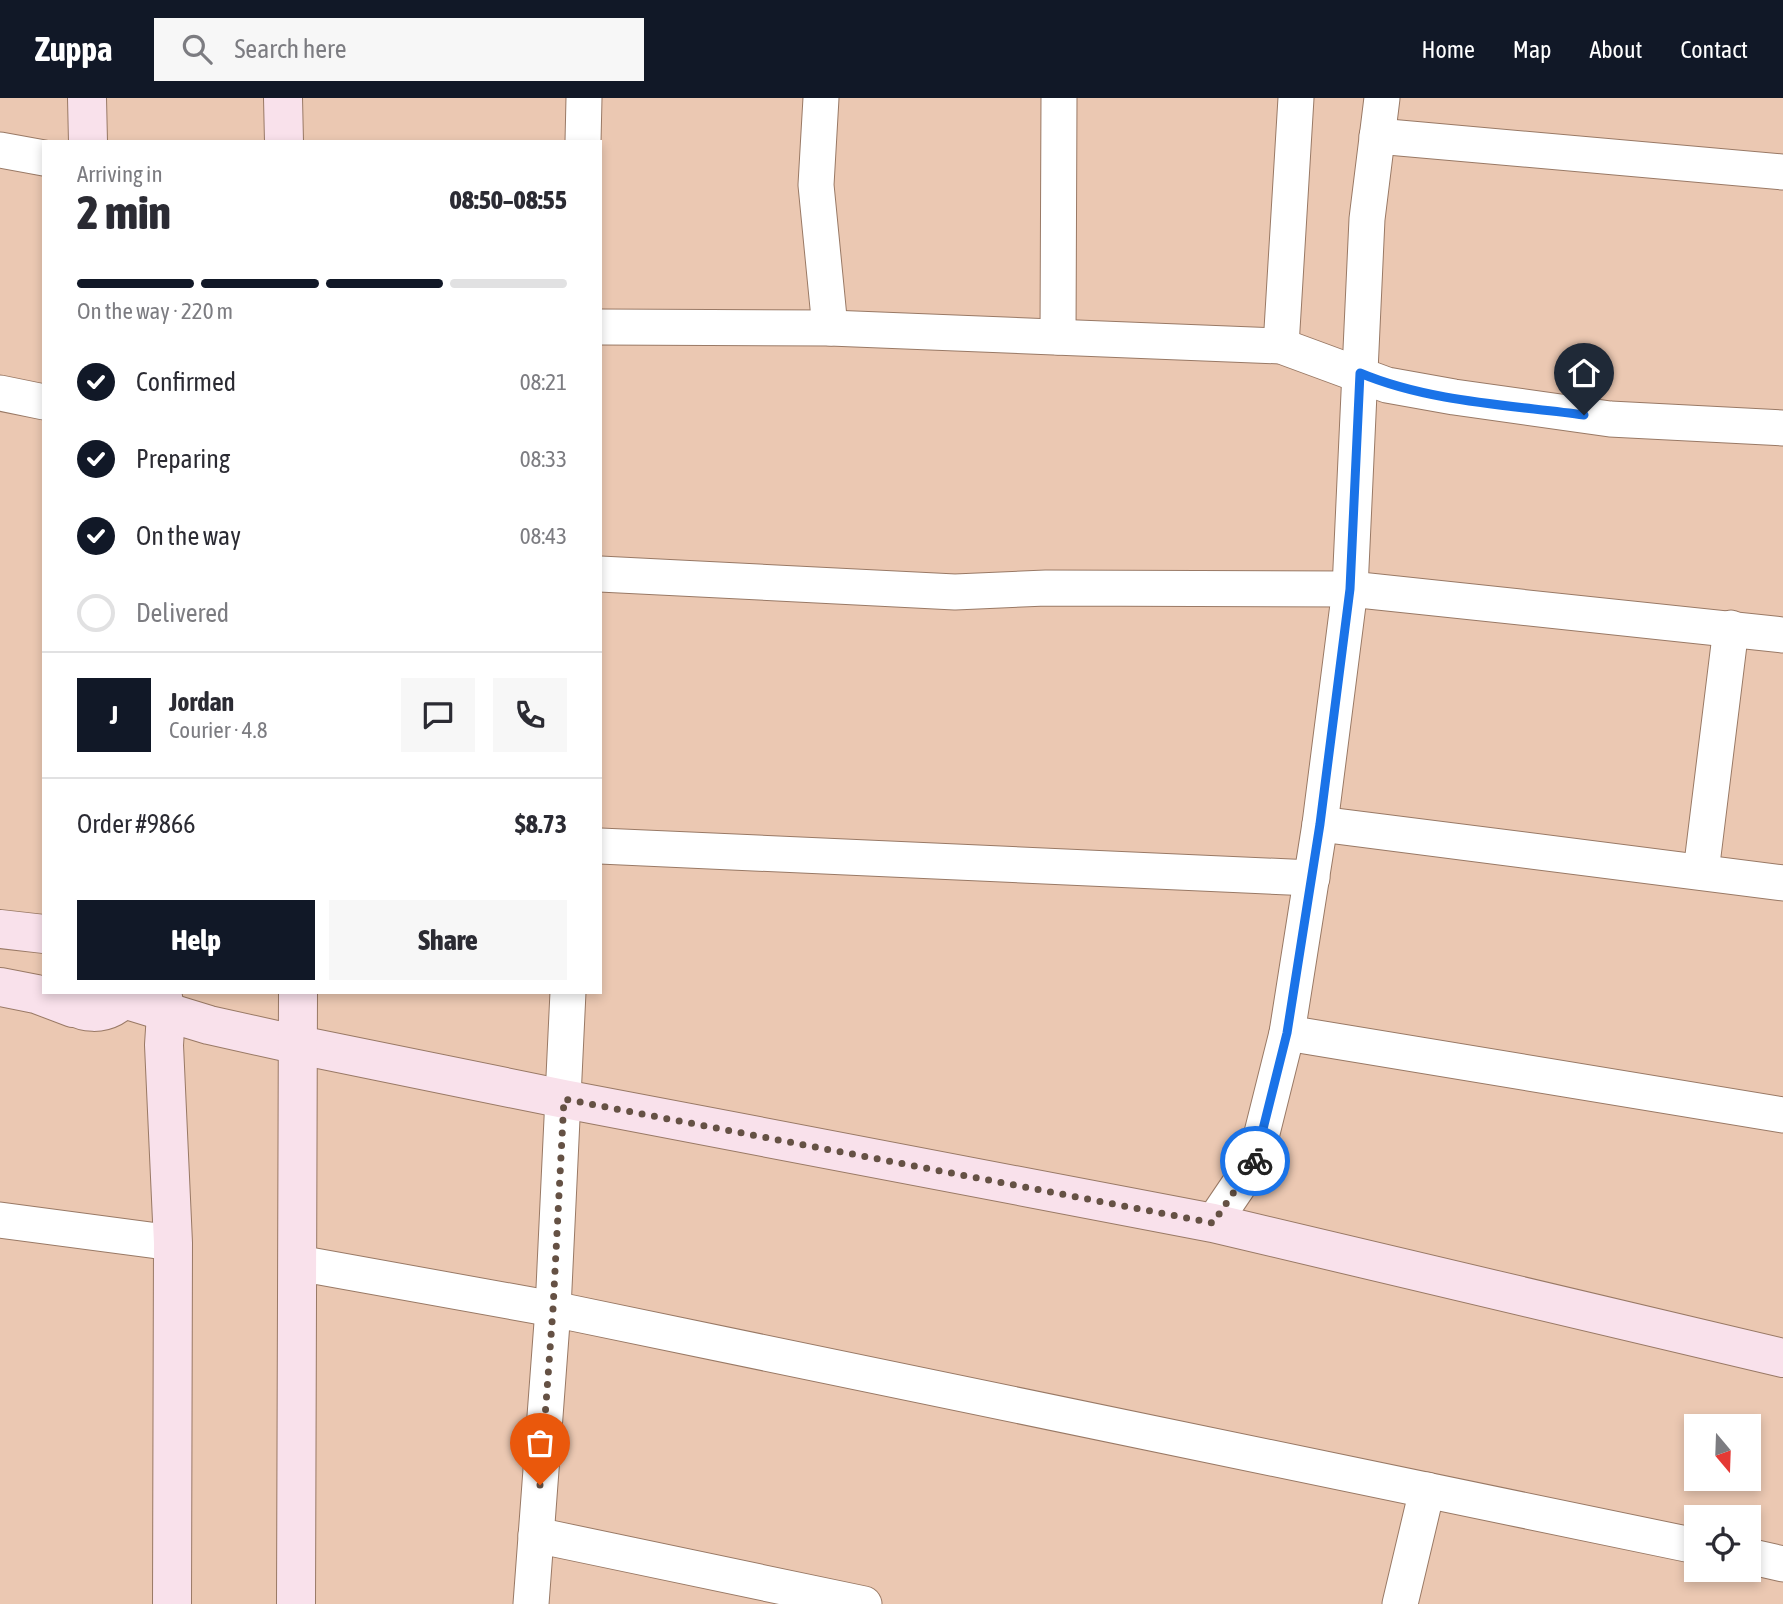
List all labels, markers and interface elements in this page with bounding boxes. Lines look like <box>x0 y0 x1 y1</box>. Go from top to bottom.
search box <box>154 18 644 81</box>
text: Zuppa <box>35 30 112 68</box>
icon: search <box>178 30 216 68</box>
text: Search here <box>234 34 347 64</box>
text: Home <box>1421 36 1475 63</box>
text: Map <box>1513 36 1551 63</box>
text: About <box>1589 36 1642 63</box>
text: Contact <box>1680 36 1748 63</box>
text: Arriving in <box>77 161 163 187</box>
text: 08:50–08:55 <box>450 185 567 215</box>
text: 2 min <box>77 186 171 239</box>
text: On the way · 220 m <box>77 298 233 324</box>
pin <box>1554 343 1614 415</box>
icon: home <box>1565 354 1603 392</box>
icon: check <box>77 363 115 401</box>
text: Confirmed <box>136 367 236 397</box>
text: 08:21 <box>520 369 567 395</box>
icon: check <box>77 440 115 478</box>
text: Preparing <box>136 444 230 474</box>
text: 08:33 <box>520 446 567 472</box>
icon: check <box>77 517 115 555</box>
text: On the way <box>136 521 241 551</box>
text: 08:43 <box>520 523 567 549</box>
text: Delivered <box>136 598 229 628</box>
button: chat <box>401 678 475 752</box>
button: phone <box>493 678 567 752</box>
text: Jordan <box>169 687 234 717</box>
text: J <box>110 700 118 730</box>
text: Courier · 4.8 <box>169 717 268 743</box>
text: Order #9866 <box>77 809 196 839</box>
text: $8.73 <box>515 809 567 839</box>
button: Help <box>77 900 315 980</box>
button: Share <box>329 900 567 980</box>
courier <box>1220 1126 1290 1196</box>
icon: bike <box>1236 1142 1274 1180</box>
pin <box>510 1413 570 1485</box>
north arrow <box>1684 1414 1760 1491</box>
map controls <box>1684 1414 1761 1582</box>
icon: bag <box>521 1424 559 1462</box>
button: locate <box>1684 1505 1761 1582</box>

